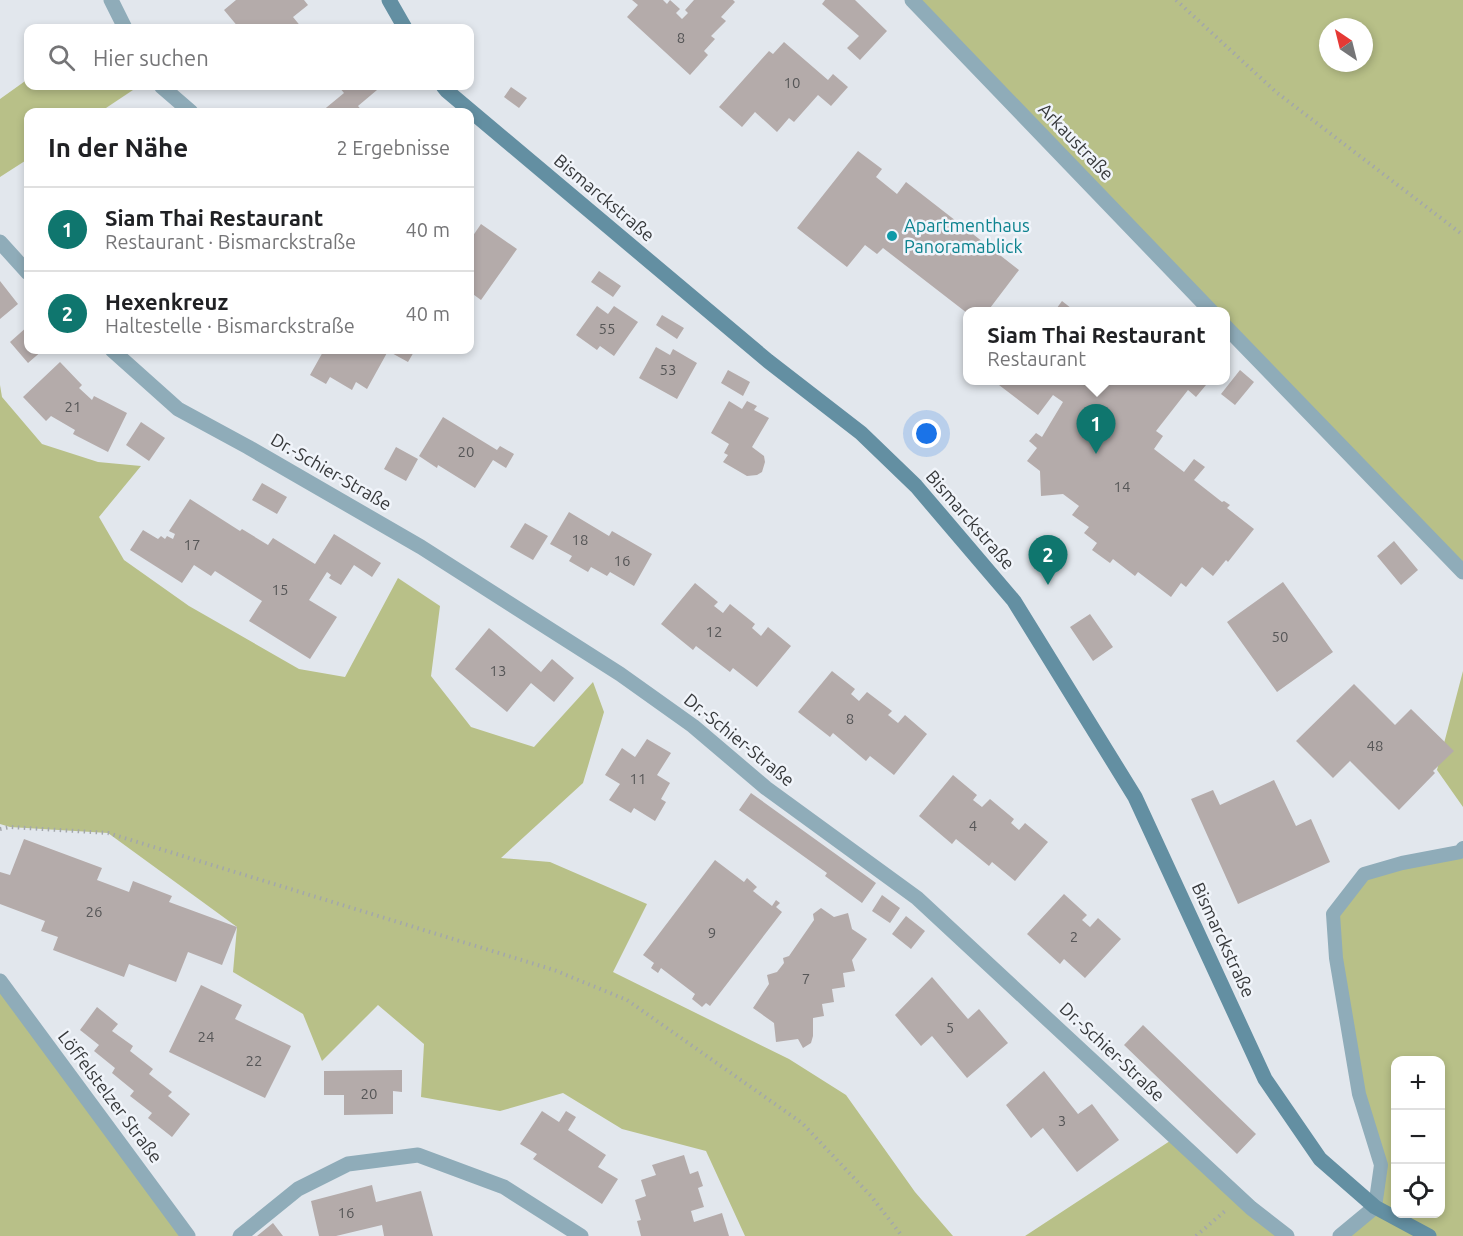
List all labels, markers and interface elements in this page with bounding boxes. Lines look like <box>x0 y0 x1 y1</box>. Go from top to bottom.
north arrow <box>1319 18 1373 72</box>
search box <box>24 24 474 90</box>
house number: 8 <box>677 29 685 46</box>
icon: search <box>45 41 78 74</box>
text: Hier suchen <box>93 45 209 70</box>
house number: 10 <box>784 74 800 91</box>
street label: Arkaustraße <box>1035 99 1118 184</box>
text: In der Nähe <box>48 133 188 162</box>
text: 2 Ergebnisse <box>336 136 450 159</box>
street label: Bismarckstraße <box>551 150 659 245</box>
text: Siam Thai Restaurant <box>105 205 323 230</box>
place label: Apartmenthaus Panoramablick <box>904 215 1030 256</box>
text: 1 <box>62 218 73 241</box>
text: 40 m <box>406 218 450 241</box>
marker: Apartmenthaus Panoramablick <box>885 229 899 243</box>
text: Restaurant · Bismarckstraße <box>105 230 356 253</box>
text: Hexenkreuz <box>105 289 228 314</box>
text: 2 <box>62 302 73 325</box>
text: 40 m <box>406 302 450 325</box>
popup <box>963 307 1230 385</box>
text: Haltestelle · Bismarckstraße <box>105 314 355 337</box>
house number: 55 <box>599 320 615 337</box>
text: Siam Thai Restaurant <box>987 322 1206 347</box>
text: Restaurant <box>987 347 1086 370</box>
house number: 53 <box>660 361 676 378</box>
house number: 21 <box>65 398 81 415</box>
pin: 1 <box>1076 404 1116 454</box>
your location <box>912 419 941 448</box>
street label: Dr.-Schier-Straße <box>268 429 395 514</box>
house number: 20 <box>458 443 474 460</box>
street label: Bismarckstraße <box>922 466 1019 573</box>
house number: 14 <box>1114 478 1130 495</box>
house number: 18 <box>572 531 588 548</box>
house number: 17 <box>184 536 200 553</box>
pin: 2 <box>1028 536 1068 585</box>
house number: 16 <box>614 552 630 569</box>
house number: 15 <box>272 581 288 598</box>
house number: 12 <box>706 623 722 640</box>
house number: 50 <box>1272 628 1288 645</box>
house number: 13 <box>490 662 506 679</box>
street label: Dr.-Schier-Straße <box>681 689 799 790</box>
house number: 8 <box>846 710 854 727</box>
house number: 48 <box>1367 737 1383 754</box>
house number: 11 <box>630 770 646 787</box>
house number: 4 <box>969 817 977 834</box>
street label: Bismarckstraße <box>1189 879 1259 1000</box>
house number: 26 <box>86 903 102 920</box>
house number: 9 <box>708 924 716 941</box>
house number: 2 <box>1070 928 1078 945</box>
house number: 7 <box>802 970 810 987</box>
street label: Dr.-Schier-Straße <box>1056 998 1169 1105</box>
house number: 5 <box>946 1019 954 1036</box>
street label: Löffelstelzer Straße <box>55 1027 167 1166</box>
house number: 24 <box>198 1028 214 1045</box>
house number: 22 <box>246 1052 262 1069</box>
map controls <box>1391 1056 1445 1218</box>
button: + <box>1391 1056 1445 1110</box>
house number: 20 <box>361 1085 377 1102</box>
button: − <box>1391 1110 1445 1164</box>
house number: 3 <box>1058 1112 1066 1129</box>
button: locate <box>1391 1164 1445 1218</box>
house number: 16 <box>338 1204 354 1221</box>

